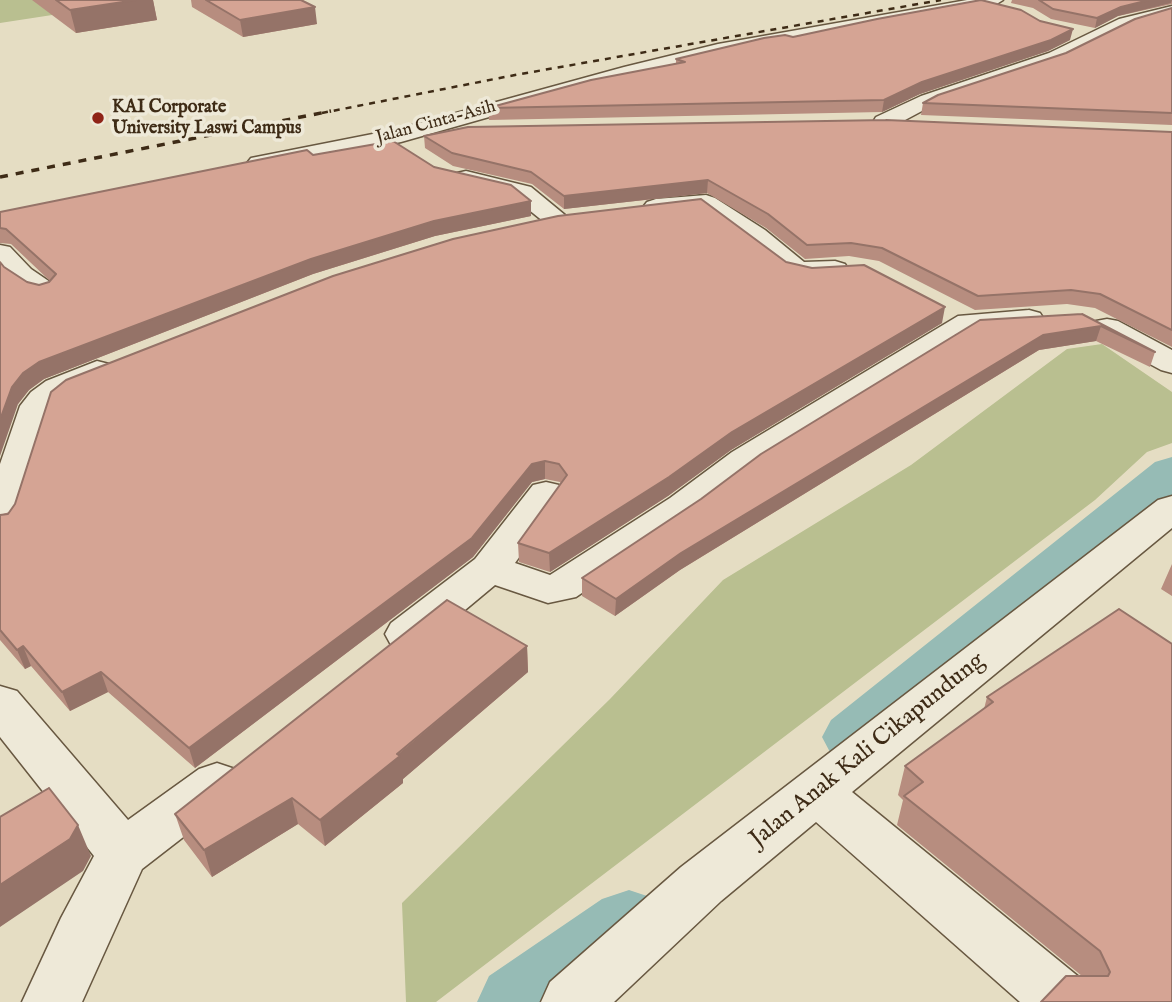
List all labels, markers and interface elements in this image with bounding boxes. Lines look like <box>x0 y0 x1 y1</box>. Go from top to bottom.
place label: KAI Corporate University Laswi Campus <box>112 97 301 140</box>
street label: Jalan Cinta-Asih <box>374 97 498 149</box>
marker: KAI Corporate University Laswi Campus <box>90 110 106 126</box>
street label: Jalan Anak Kali Cikapundung <box>745 647 991 855</box>

